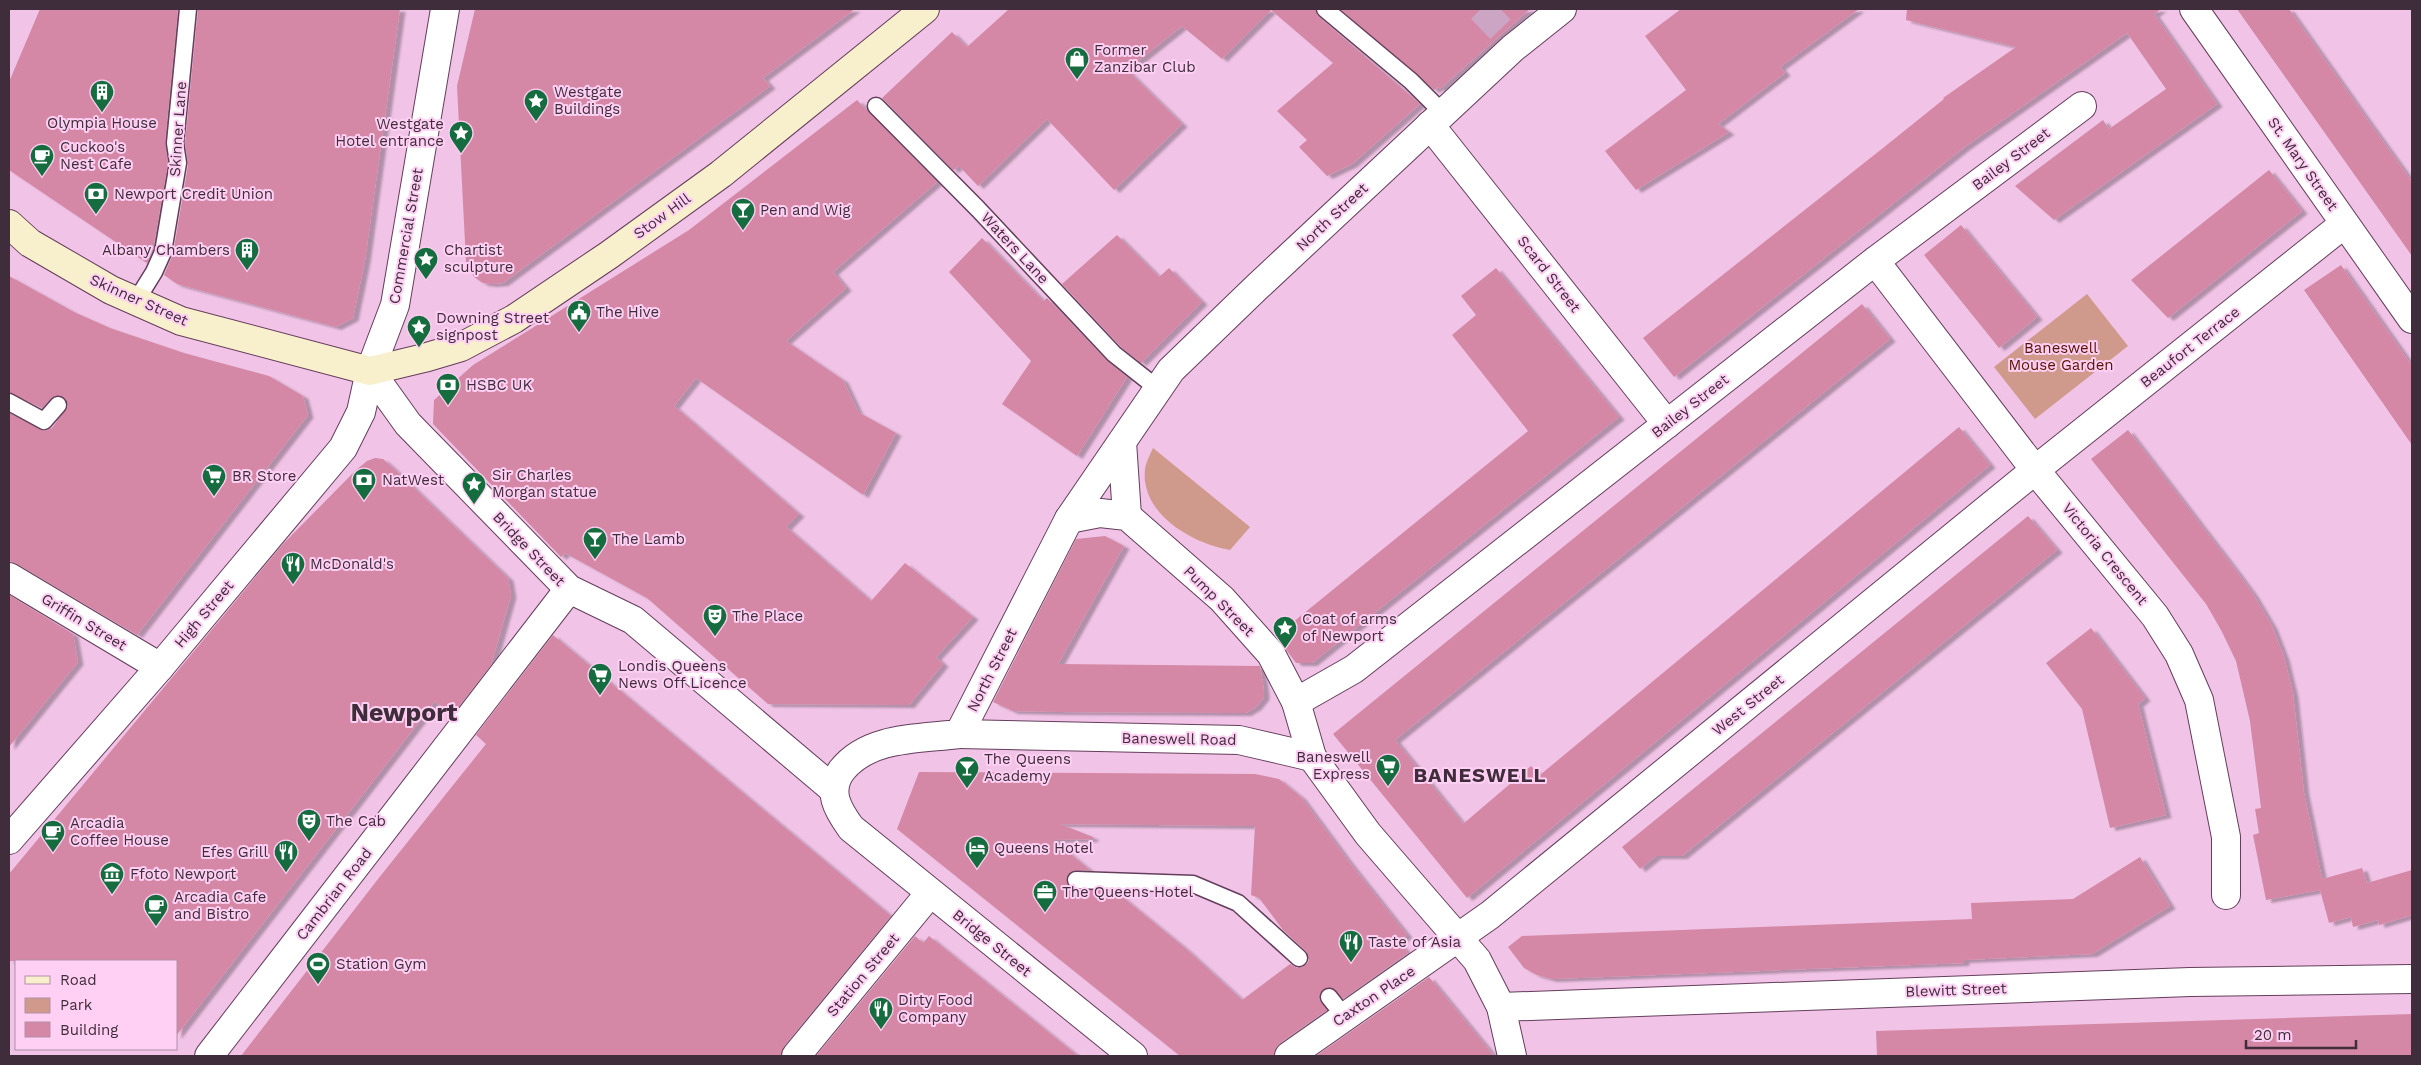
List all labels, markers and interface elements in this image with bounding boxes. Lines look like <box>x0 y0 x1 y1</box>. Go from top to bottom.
place label: Former Zanzibar Club <box>1094 41 1196 76</box>
shop icon: Former Zanzibar Club <box>1064 46 1090 80</box>
building icon: Olympia House <box>89 79 115 113</box>
street label: Skinner Lane <box>166 81 190 177</box>
place label: Westgate Buildings <box>554 83 622 118</box>
place icon: Westgate Buildings <box>523 88 549 122</box>
place label: Olympia House <box>47 114 157 132</box>
street label: St. Mary Street <box>2264 114 2342 215</box>
place label: Westgate Hotel entrance <box>335 115 444 150</box>
place icon: Westgate Hotel entrance <box>448 120 474 154</box>
street label: Bailey Street <box>1969 123 2054 194</box>
place label: Cuckoo's Nest Cafe <box>60 138 132 173</box>
cafe icon: Cuckoo's Nest Cafe <box>29 143 55 177</box>
street label: Commercial Street <box>385 166 427 305</box>
street label: North Street <box>1292 179 1372 255</box>
bank icon: Newport Credit Union <box>83 181 109 215</box>
place label: Newport Credit Union <box>114 185 273 203</box>
street label: Stow Hill <box>630 189 694 243</box>
bar icon: Pen and Wig <box>730 197 756 231</box>
place label: Pen and Wig <box>760 201 850 219</box>
street label: Waters Lane <box>977 209 1053 287</box>
street label: Scard Street <box>1514 232 1585 316</box>
building icon: Albany Chambers <box>234 237 260 271</box>
place label: Albany Chambers <box>102 241 230 259</box>
place label: Chartist sculpture <box>444 241 514 276</box>
place icon: Chartist sculpture <box>413 246 439 280</box>
street label: Skinner Street <box>87 270 191 330</box>
public building icon: The Hive <box>566 299 592 333</box>
place label: The Hive <box>596 303 659 321</box>
street label: Beaufort Terrace <box>2137 303 2243 391</box>
place label: Downing Street signpost <box>436 309 550 344</box>
place icon: Downing Street signpost <box>406 314 432 348</box>
park label: Baneswell Mouse Garden <box>2008 339 2114 374</box>
street label: Bailey Street <box>1648 370 1733 442</box>
bank icon: HSBC UK <box>435 372 461 406</box>
place label: HSBC UK <box>466 376 532 394</box>
supermarket icon: BR Store <box>201 463 227 497</box>
place label: Sir Charles Morgan statue <box>492 466 597 501</box>
place label: BR Store <box>232 467 296 485</box>
bank icon: NatWest <box>351 467 377 501</box>
place label: NatWest <box>382 471 445 489</box>
place icon: Sir Charles Morgan statue <box>461 471 487 505</box>
street label: Victoria Crescent <box>2058 499 2152 609</box>
street label: Bridge Street <box>489 508 569 590</box>
bar icon: The Lamb <box>582 526 608 560</box>
place label: The Lamb <box>612 530 685 548</box>
restaurant icon: McDonald's <box>280 551 306 585</box>
place label: McDonald's <box>310 555 394 573</box>
street label: Pump Street <box>1180 562 1259 641</box>
street label: High Street <box>171 576 238 651</box>
street label: Griffin Street <box>38 589 131 655</box>
theatre icon: The Place <box>702 603 728 637</box>
place label: The Place <box>732 607 803 625</box>
place label: Coat of arms of Newport <box>1302 610 1397 645</box>
place icon: Coat of arms of Newport <box>1272 615 1298 649</box>
street label: North Street <box>963 625 1021 715</box>
place label: Londis Queens News Off Licence <box>618 657 747 692</box>
supermarket icon: Londis Queens News Off Licence <box>587 662 613 696</box>
street label: West Street <box>1709 670 1788 739</box>
district label: Newport <box>350 698 458 727</box>
street label: Baneswell Road <box>1121 729 1237 749</box>
place label: Baneswell Express <box>1296 748 1370 783</box>
place label: The Queens Academy <box>984 750 1071 785</box>
supermarket icon: Baneswell Express <box>1375 753 1401 787</box>
bar icon: The Queens Academy <box>954 755 980 789</box>
district label: BANESWELL <box>1413 763 1547 787</box>
theatre icon: The Cab <box>296 808 322 842</box>
place label: The Cab <box>326 812 386 830</box>
place label: Arcadia Coffee House <box>70 814 169 849</box>
cafe icon: Arcadia Coffee House <box>40 819 66 853</box>
hotel icon: Queens Hotel <box>964 835 990 869</box>
restaurant icon: Efes Grill <box>273 839 299 873</box>
place label: Queens Hotel <box>994 839 1094 857</box>
place label: Efes Grill <box>201 843 268 861</box>
street label: Cambrian Road <box>292 844 376 944</box>
museum icon: Ffoto Newport <box>99 861 125 895</box>
place label: Ffoto Newport <box>130 865 237 883</box>
office icon: The Queens Hotel <box>1032 879 1058 913</box>
place label: The Queens Hotel <box>1062 883 1194 901</box>
place label: Arcadia Cafe and Bistro <box>174 888 266 923</box>
cafe icon: Arcadia Cafe and Bistro <box>143 893 169 927</box>
street label: Bridge Street <box>949 906 1036 981</box>
street label: Station Street <box>823 929 903 1020</box>
restaurant icon: Taste of Asia <box>1338 929 1364 963</box>
place label: Taste of Asia <box>1368 933 1461 951</box>
sports icon: Station Gym <box>305 951 331 985</box>
place label: Station Gym <box>336 955 427 973</box>
legend <box>15 960 178 1050</box>
street label: Caxton Place <box>1329 962 1419 1030</box>
text: Road <box>60 971 97 989</box>
street label: Blewitt Street <box>1905 979 2008 1001</box>
place label: Dirty Food Company <box>898 991 973 1026</box>
text: Park <box>60 996 93 1014</box>
restaurant icon: Dirty Food Company <box>868 996 894 1030</box>
scale bar <box>2246 1018 2356 1050</box>
text: Building <box>60 1021 118 1039</box>
text: 20 m <box>2254 1026 2292 1044</box>

